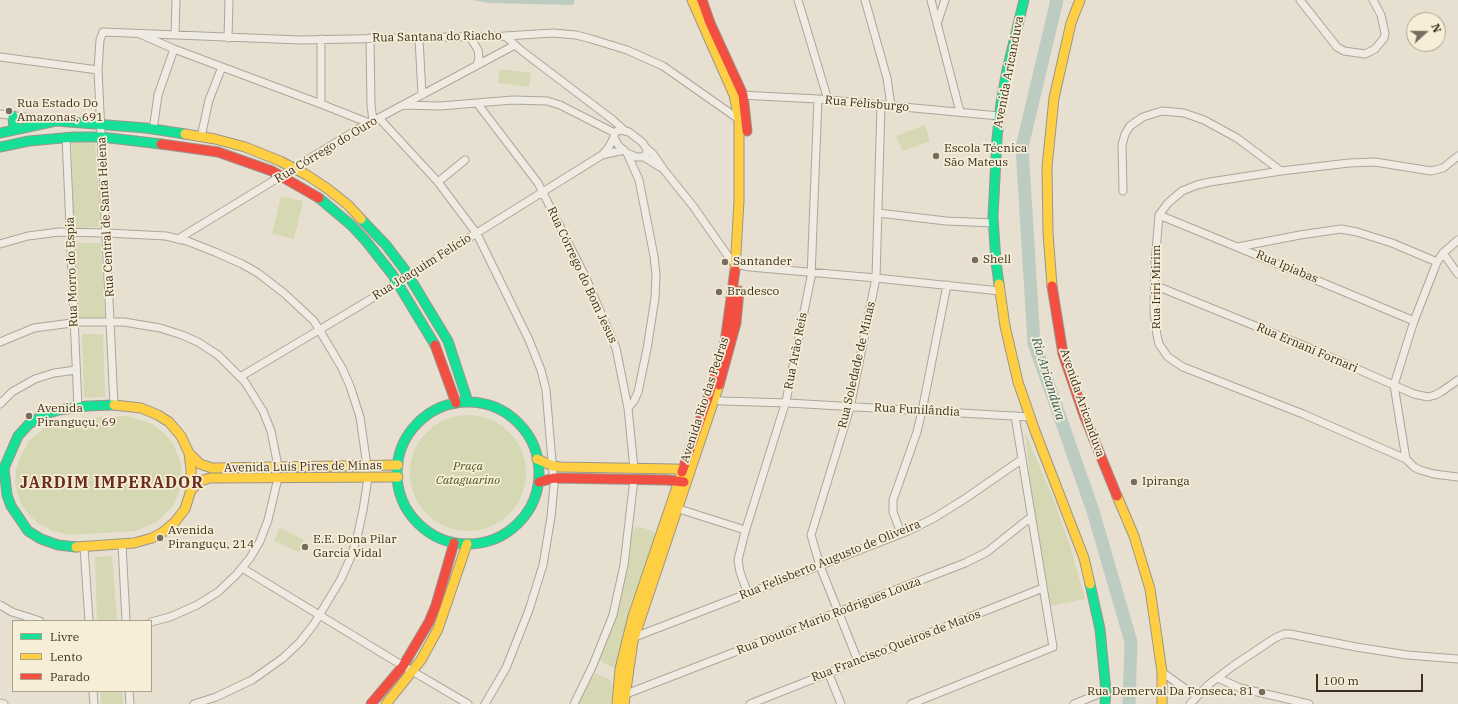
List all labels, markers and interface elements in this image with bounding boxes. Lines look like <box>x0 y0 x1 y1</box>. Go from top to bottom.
north arrow <box>1406 12 1446 52</box>
street label: Avenida Aricanduva <box>991 15 1027 129</box>
text: N <box>1428 21 1444 35</box>
street label: Rua Santana do Riacho <box>372 29 502 45</box>
street label: Rua Felisburgo <box>824 93 910 115</box>
place label: Rua Estado Do Amazonas, 691 <box>17 97 103 125</box>
marker: Rua Estado Do Amazonas, 691 <box>4 106 14 116</box>
street label: Rua Córrego do Ouro <box>272 114 380 186</box>
street label: Rua Central de Santa Helena <box>95 136 117 298</box>
place label: Escola Técnica São Mateus <box>944 142 1027 170</box>
marker: Escola Técnica São Mateus <box>931 151 941 161</box>
street label: Rua Córrego do Bom Jesus <box>544 204 620 346</box>
street label: Rua Morro do Espia <box>63 217 81 327</box>
street label: Rua Joaquim Felício <box>370 231 474 303</box>
street label: Rua Iriri Mirim <box>1150 245 1164 329</box>
street label: Rua Ipiabas <box>1254 247 1320 287</box>
place label: Shell <box>983 253 1011 267</box>
place label: Santander <box>733 255 792 269</box>
marker: Shell <box>970 255 980 265</box>
marker: Santander <box>720 257 730 267</box>
place label: Bradesco <box>727 285 779 299</box>
marker: Bradesco <box>714 287 724 297</box>
street label: Rua Soledade de Minas <box>835 300 879 430</box>
street label: Rua Arão Reis <box>781 311 811 391</box>
street label: Rua Ernani Fornari <box>1254 320 1360 376</box>
street label: Avenida Rio das Pedras <box>678 335 732 465</box>
water label: Rio Aricanduva <box>1028 336 1068 422</box>
street label: Avenida Aricanduva <box>1057 347 1107 459</box>
street label: Rua Funilândia <box>874 401 960 419</box>
place label: Avenida Piranguçu, 69 <box>37 402 116 430</box>
marker: Avenida Piranguçu, 69 <box>24 411 34 421</box>
street label: Avenida Luís Pires de Minas <box>224 458 382 476</box>
park label: Praça Cataguarino <box>436 460 500 488</box>
district label: JARDIM IMPERADOR <box>20 473 204 493</box>
place label: Ipiranga <box>1142 475 1190 489</box>
marker: Ipiranga <box>1129 477 1139 487</box>
street label: Rua Felisberto Augusto de Oliveira <box>737 517 923 603</box>
place label: Avenida Piranguçu, 214 <box>168 524 254 552</box>
marker: Avenida Piranguçu, 214 <box>155 533 165 543</box>
place label: E.E. Dona Pilar Garcia Vidal <box>313 533 397 561</box>
marker: E.E. Dona Pilar Garcia Vidal <box>300 542 310 552</box>
street label: Rua Doutor Mario Rodrigues Louza <box>735 574 923 658</box>
street label: Rua Francisco Queiros de Matos <box>809 607 983 685</box>
legend <box>12 620 152 692</box>
text: Livre <box>50 629 79 644</box>
text: Lento <box>50 649 82 664</box>
scale bar <box>1318 666 1425 692</box>
text: Parado <box>50 669 90 684</box>
text: 100 m <box>1323 673 1359 688</box>
place label: Rua Demerval Da Fonseca, 81 <box>1087 685 1254 699</box>
marker: Rua Demerval Da Fonseca, 81 <box>1257 687 1267 697</box>

